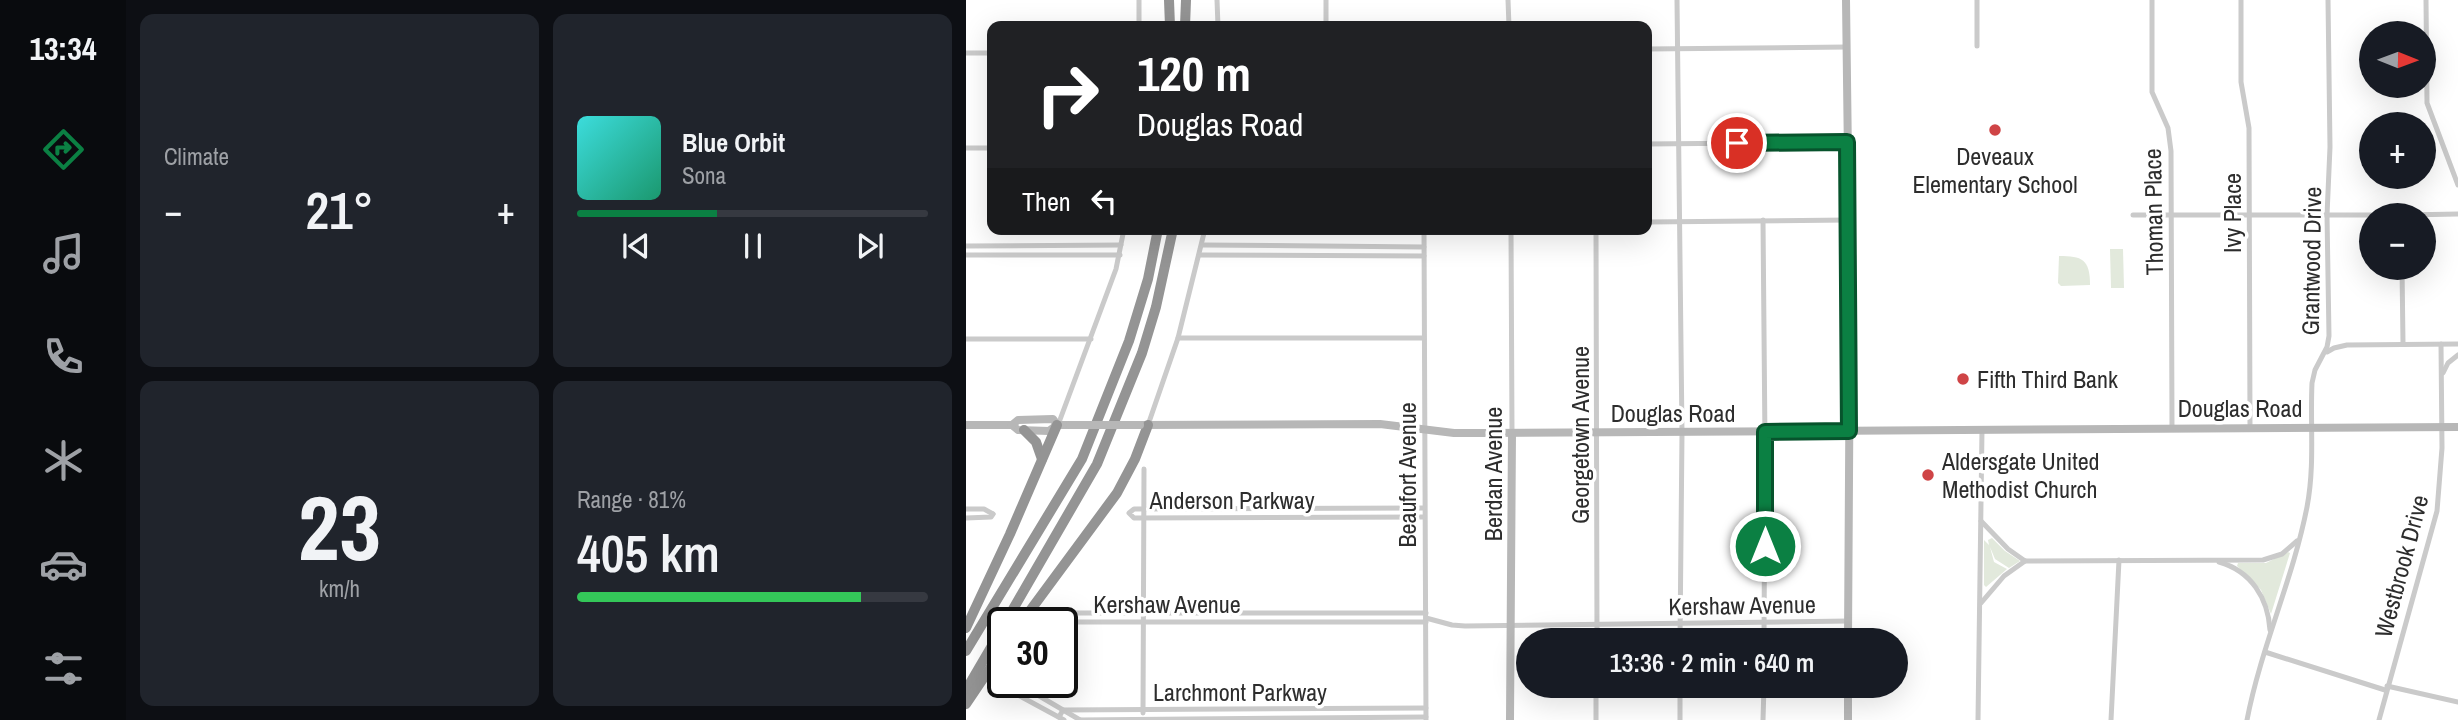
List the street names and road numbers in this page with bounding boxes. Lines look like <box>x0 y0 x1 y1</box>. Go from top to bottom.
street label: Thoman Place <box>2136 148 2170 276</box>
street label: Ivy Place <box>2216 173 2248 253</box>
street label: Grantwood Drive <box>2294 186 2328 336</box>
street label: Georgetown Avenue <box>1564 346 1596 524</box>
street label: Douglas Road <box>2178 392 2302 424</box>
street label: Douglas Road <box>1611 397 1735 429</box>
street label: Beaufort Avenue <box>1391 402 1423 548</box>
street label: Berdan Avenue <box>1477 407 1509 541</box>
street label: Anderson Parkway <box>1148 484 1315 516</box>
street label: Westbrook Drive <box>2367 491 2435 641</box>
street label: Kershaw Avenue <box>1093 588 1241 620</box>
street label: Kershaw Avenue <box>1668 588 1816 622</box>
street label: Larchmont Parkway <box>1153 676 1327 708</box>

